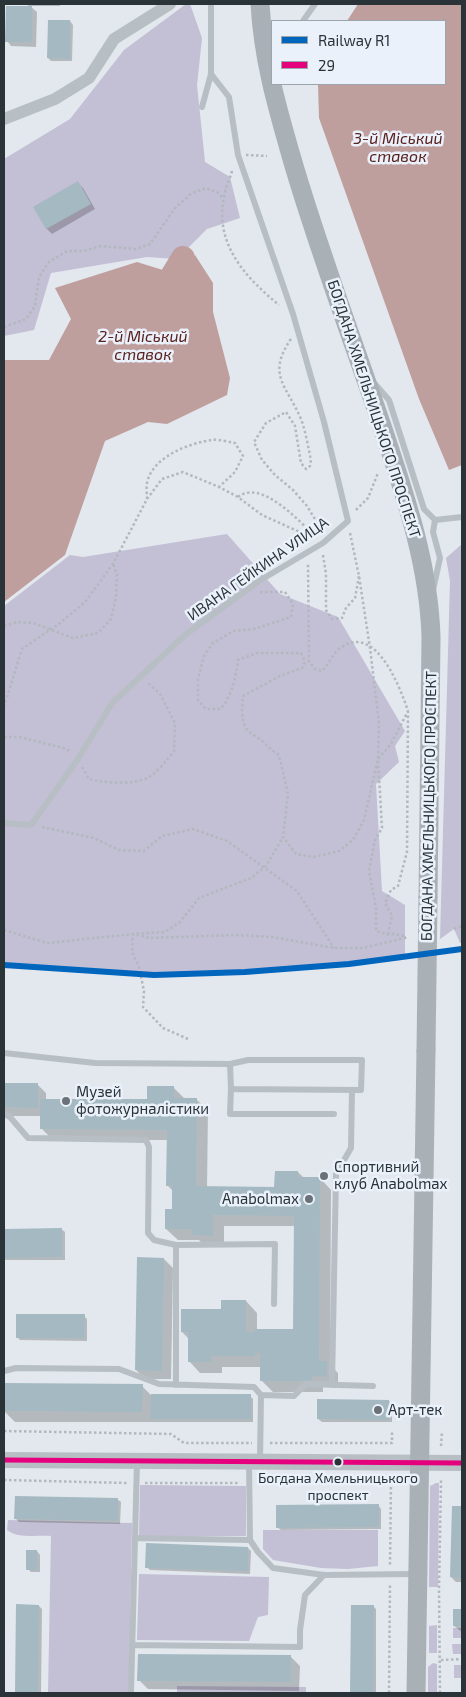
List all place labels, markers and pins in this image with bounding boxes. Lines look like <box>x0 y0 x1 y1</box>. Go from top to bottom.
place label: Музей фотожурналістики <box>76 1083 209 1118</box>
marker: Музей фотожурналістики <box>60 1095 72 1107</box>
place label: Спортивний клуб Anabolmax <box>334 1158 448 1193</box>
marker: Спортивний клуб Anabolmax <box>318 1170 330 1182</box>
place label: Anabolmax <box>222 1190 299 1208</box>
marker: Anabolmax <box>303 1193 315 1205</box>
place label: Арт-тек <box>388 1401 442 1419</box>
marker: Арт-тек <box>372 1404 384 1416</box>
marker: Богдана Хмельницького проспект <box>333 1457 343 1467</box>
place label: Богдана Хмельницького проспект <box>258 1470 418 1502</box>

